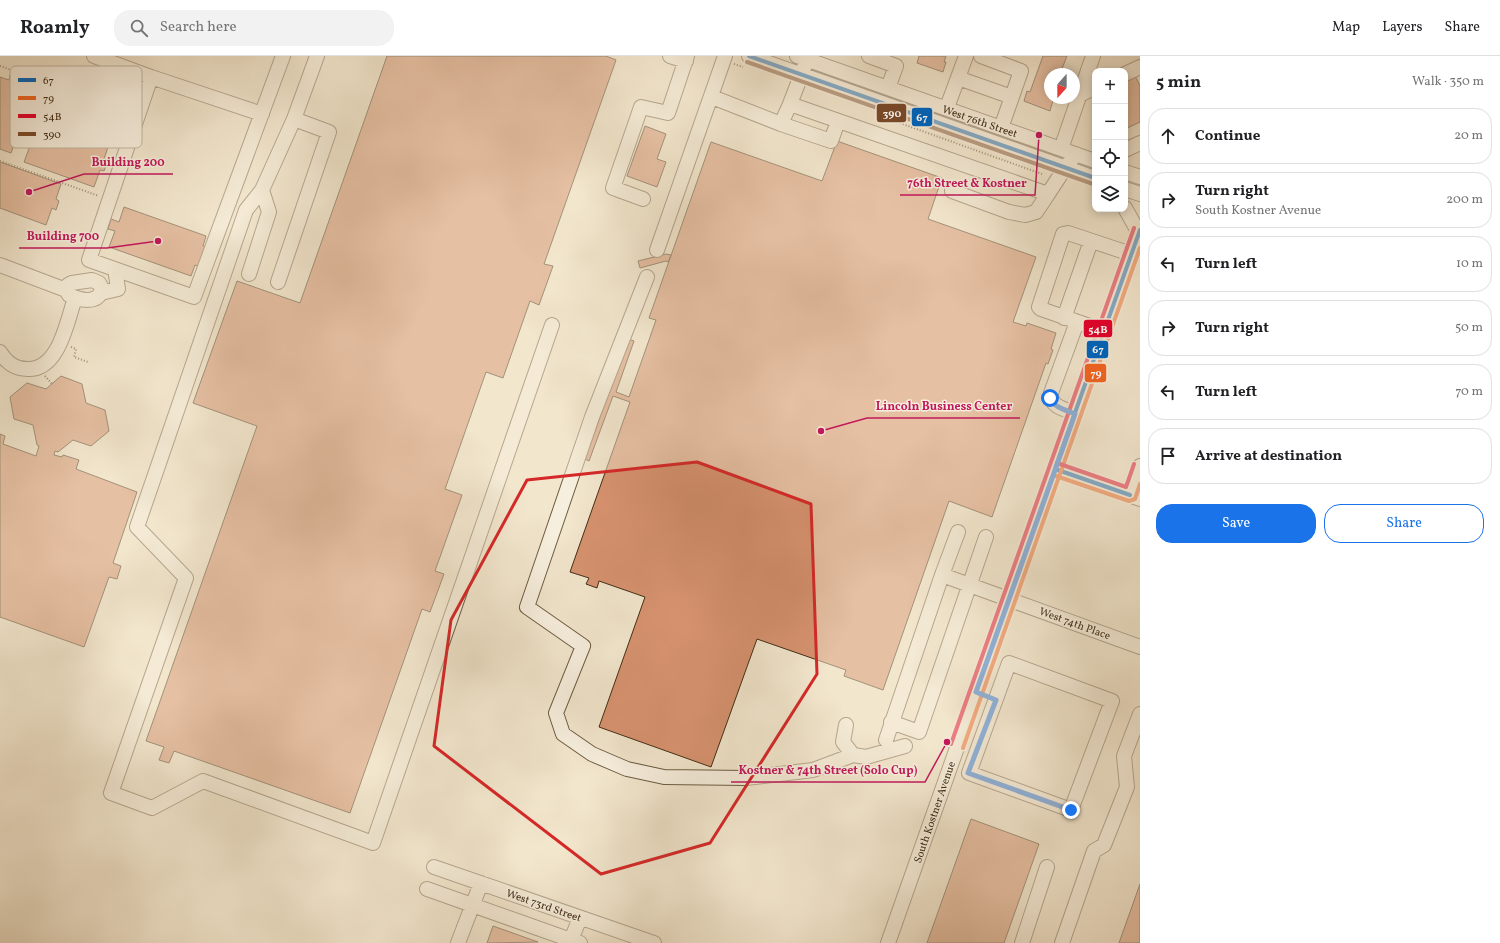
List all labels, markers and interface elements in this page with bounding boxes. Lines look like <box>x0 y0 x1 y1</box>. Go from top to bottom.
search box <box>114 10 394 46</box>
text: Roamly <box>20 15 90 41</box>
icon: search <box>128 17 150 39</box>
text: Search here <box>160 17 237 38</box>
text: Map <box>1332 18 1360 37</box>
text: Layers <box>1382 18 1422 37</box>
text: Share <box>1444 18 1480 37</box>
legend <box>10 66 142 148</box>
north arrow <box>1044 68 1080 104</box>
map controls <box>1092 68 1128 212</box>
button: + <box>1092 68 1128 104</box>
text: 5 min <box>1156 71 1201 94</box>
text: Walk · 350 m <box>1412 73 1484 91</box>
text: 67 <box>43 74 54 89</box>
text: 79 <box>43 92 54 107</box>
line badge: 390 <box>876 103 907 123</box>
street label: West 76th Street <box>940 103 1019 142</box>
button: − <box>1092 104 1128 140</box>
text: 390 <box>883 107 901 122</box>
line badge: 67 <box>911 107 933 127</box>
text: 54B <box>43 110 62 125</box>
text: 67 <box>916 111 928 126</box>
icon: ahead <box>1157 125 1179 147</box>
text: Continue <box>1195 126 1260 147</box>
text: 20 m <box>1454 127 1483 145</box>
text: 390 <box>43 128 61 143</box>
button: locate <box>1092 140 1128 176</box>
callout: Building 200 <box>84 150 173 174</box>
text: Building 200 <box>91 155 165 171</box>
callout: 76th Street & Kostner <box>900 171 1035 195</box>
text: 76th Street & Kostner <box>907 176 1027 192</box>
button: layers <box>1092 176 1128 212</box>
text: Turn right <box>1195 181 1269 202</box>
icon: right <box>1157 189 1179 211</box>
text: 200 m <box>1446 191 1483 209</box>
text: South Kostner Avenue <box>1195 202 1321 220</box>
callout: Building 700 <box>19 224 107 248</box>
text: Building 700 <box>27 229 99 245</box>
icon: left <box>1157 253 1179 275</box>
text: Turn left <box>1195 254 1257 275</box>
text: 10 m <box>1456 255 1483 273</box>
icon: right <box>1157 317 1179 339</box>
text: Turn right <box>1195 318 1269 339</box>
line badge: 54B <box>1083 319 1113 338</box>
text: 50 m <box>1455 319 1483 337</box>
text: 54B <box>1088 323 1108 338</box>
line badge: 67 <box>1086 340 1109 359</box>
text: 67 <box>1092 343 1104 358</box>
line badge: 79 <box>1084 363 1107 383</box>
text: 79 <box>1090 367 1102 382</box>
icon: left <box>1157 381 1179 403</box>
text: Turn left <box>1195 382 1257 403</box>
text: 70 m <box>1455 383 1483 401</box>
route start <box>1041 389 1059 407</box>
callout: Lincoln Business Center <box>867 394 1020 418</box>
text: Lincoln Business Center <box>876 399 1012 415</box>
icon: arrive <box>1157 445 1179 467</box>
text: Arrive at destination <box>1195 446 1342 467</box>
button: Save <box>1156 504 1316 543</box>
button: Share <box>1324 504 1484 543</box>
street label: West 74th Place <box>1037 605 1112 644</box>
callout: Kostner & 74th Street (Solo Cup) <box>731 758 925 782</box>
street label: South Kostner Avenue <box>911 760 960 865</box>
text: Kostner & 74th Street (Solo Cup) <box>739 763 918 779</box>
route end <box>1062 801 1080 819</box>
street label: West 73rd Street <box>504 887 583 926</box>

